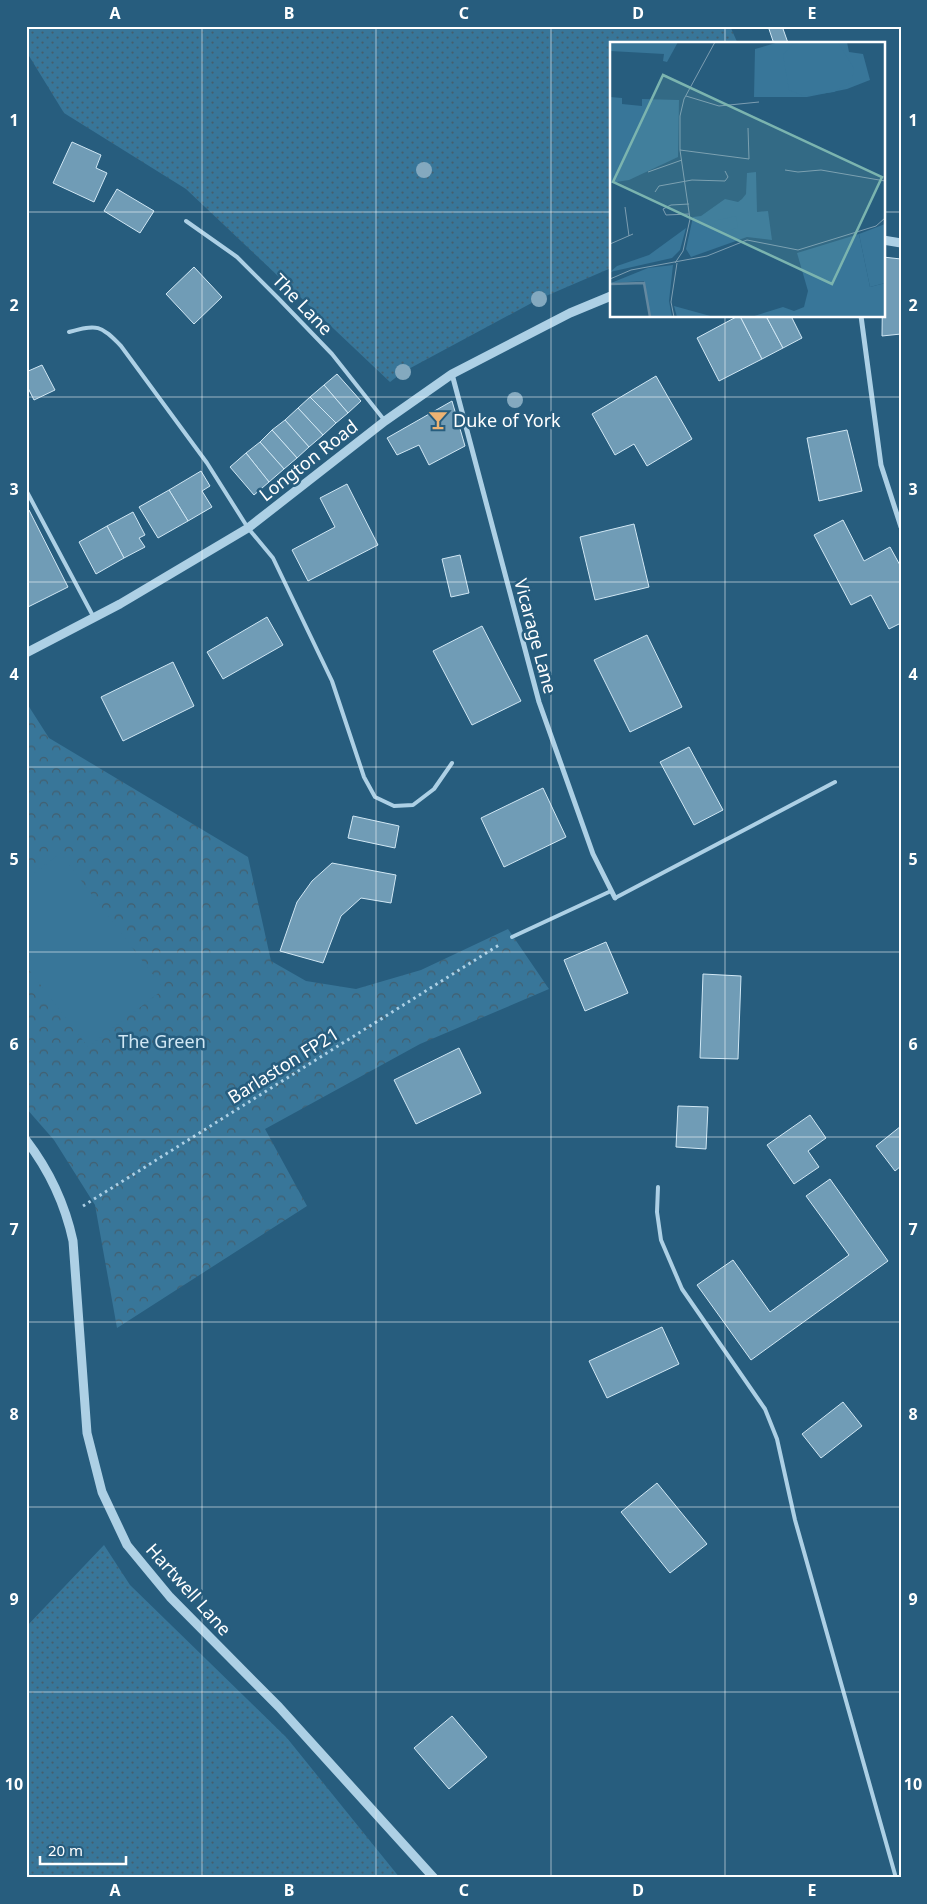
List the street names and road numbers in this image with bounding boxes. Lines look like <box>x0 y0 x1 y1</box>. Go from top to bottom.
street label: The Lane <box>268 268 338 340</box>
street label: Longton Road <box>254 414 362 506</box>
street label: Vicarage Lane <box>509 576 563 696</box>
street label: Barlaston FP21 <box>223 1021 343 1109</box>
street label: Hartwell Lane <box>141 1538 237 1640</box>

